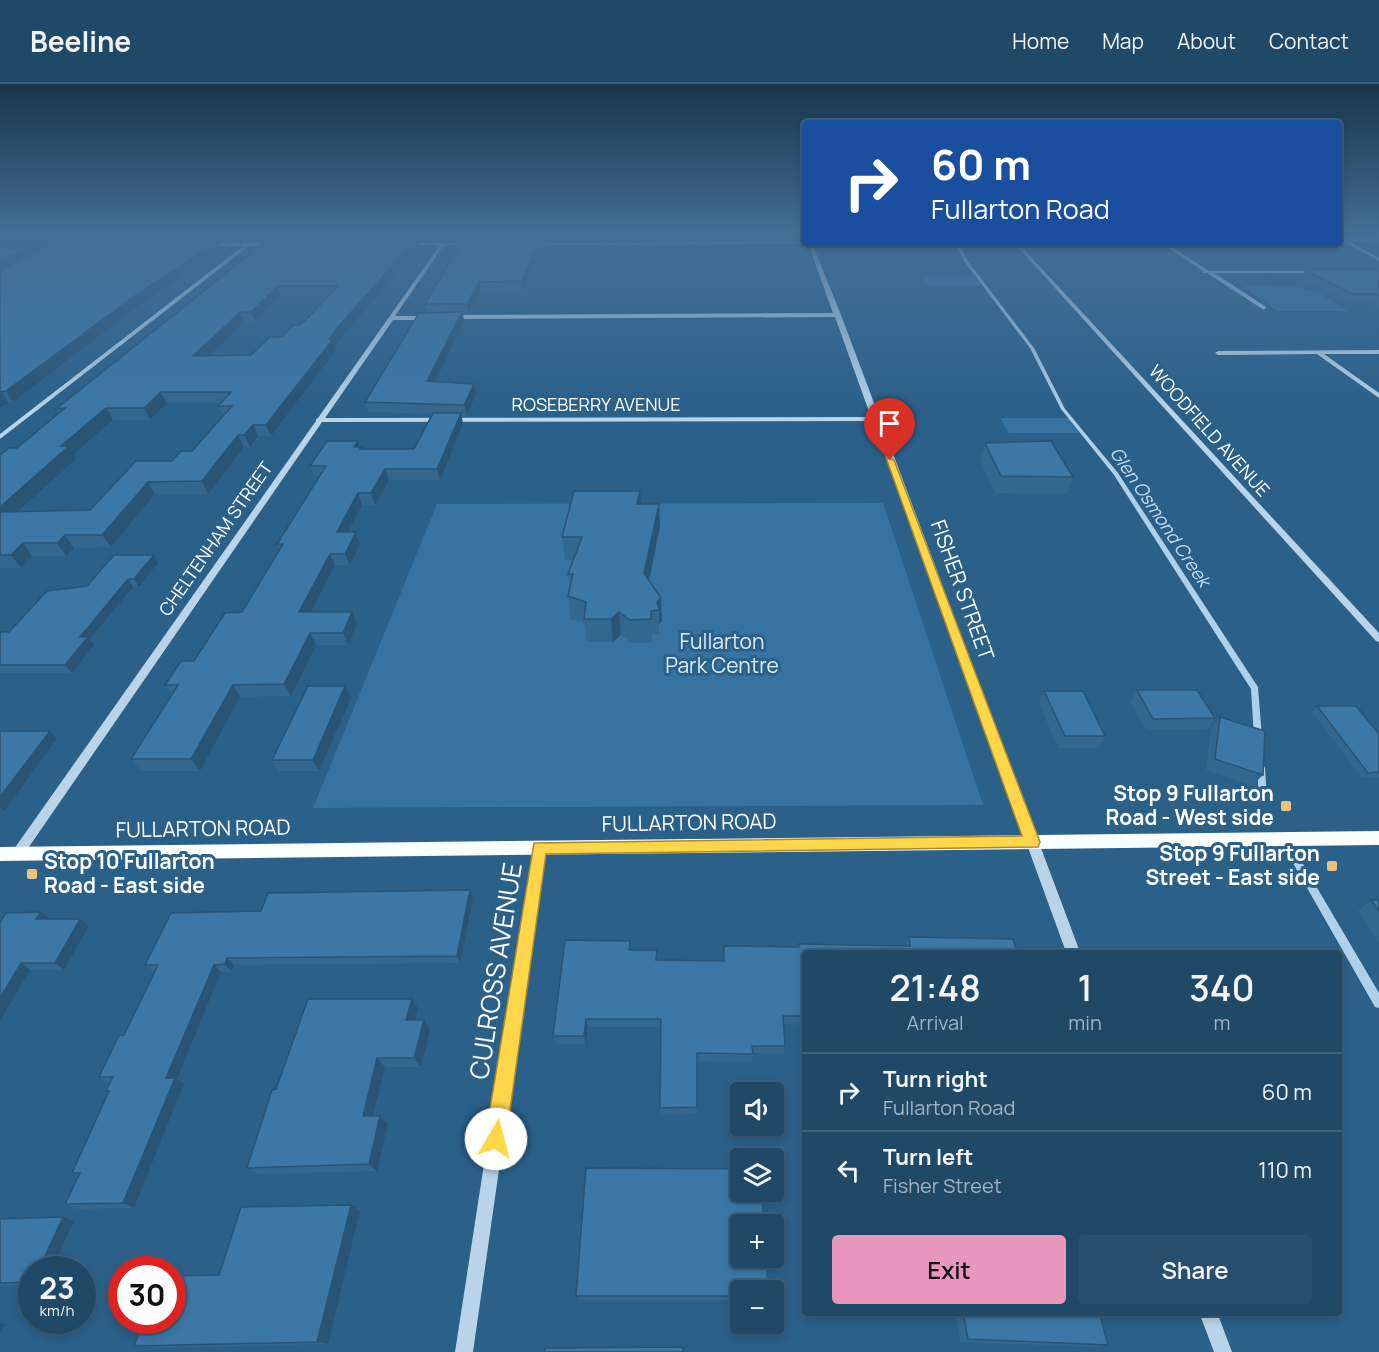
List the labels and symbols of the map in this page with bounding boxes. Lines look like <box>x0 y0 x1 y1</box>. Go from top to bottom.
street label: WOODFIELD AVENUE <box>1144 359 1275 501</box>
street label: ROSEBERRY AVENUE <box>512 392 680 416</box>
pin <box>864 398 915 460</box>
water label: Glen Osmond Creek <box>1105 442 1218 594</box>
street label: CHELTENHAM STREET <box>153 456 278 620</box>
street label: FISHER STREET <box>925 516 1001 664</box>
park label: Fullarton Park Centre <box>665 627 779 679</box>
place label: Stop 9 Fullarton Road - West side <box>1105 779 1274 831</box>
marker: Stop 9 Fullarton Road - West side <box>1279 799 1293 813</box>
street label: FULLARTON ROAD <box>601 806 777 838</box>
street label: FULLARTON ROAD <box>115 812 291 844</box>
place label: Stop 9 Fullarton Street - East side <box>1145 839 1320 891</box>
place label: Stop 10 Fullarton Road - East side <box>44 847 215 899</box>
marker: Stop 9 Fullarton Street - East side <box>1325 859 1339 873</box>
street label: CULROSS AVENUE <box>460 860 530 1082</box>
marker: Stop 10 Fullarton Road - East side <box>25 867 39 881</box>
position arrow <box>464 1107 528 1171</box>
speed limit sign: 30 <box>108 1256 186 1334</box>

